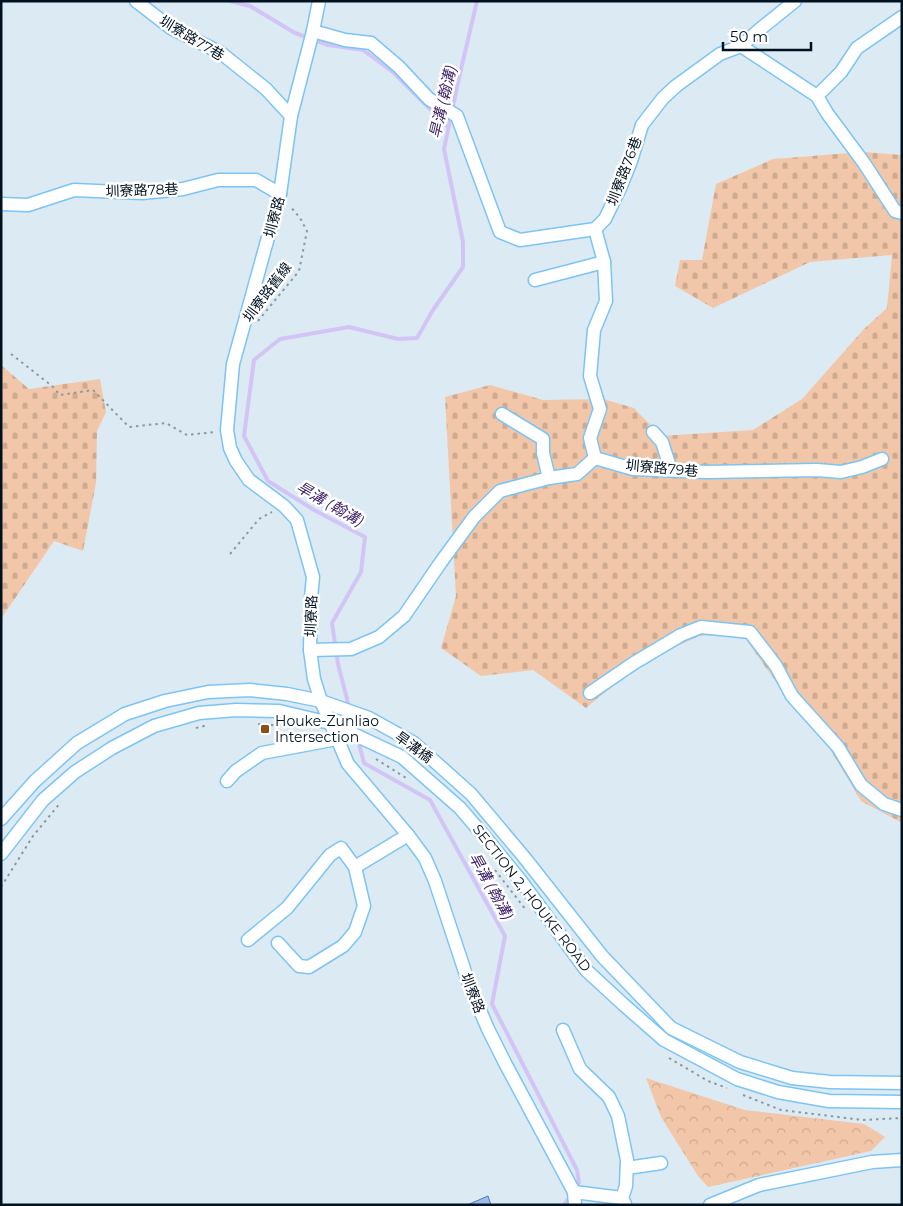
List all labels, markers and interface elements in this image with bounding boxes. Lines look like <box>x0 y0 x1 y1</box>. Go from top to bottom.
street label: 圳寮路77巷 <box>156 12 228 64</box>
scale bar <box>723 20 810 52</box>
text: 50 m <box>730 27 768 46</box>
water label: 旱溝 (翰溝) <box>425 64 460 140</box>
street label: 圳寮路76巷 <box>603 134 645 208</box>
street label: 圳寮路78巷 <box>105 180 179 200</box>
street label: 圳寮路 <box>260 194 288 240</box>
street label: 圳寮路舊線 <box>239 259 295 325</box>
street label: 圳寮路79巷 <box>625 456 699 480</box>
water label: 旱溝 (翰溝) <box>294 477 367 530</box>
street label: 圳寮路 <box>301 595 321 637</box>
place label: Houke-Zunliao Intersection <box>275 712 379 746</box>
marker: Houke-Zunliao Intersection <box>259 723 271 735</box>
street label: 旱溝橋 <box>392 727 436 767</box>
street label: SECTION 2, HOUKE ROAD <box>469 821 595 975</box>
water label: 旱溝 (翰溝) <box>465 849 518 923</box>
street label: 圳寮路 <box>457 970 489 1016</box>

